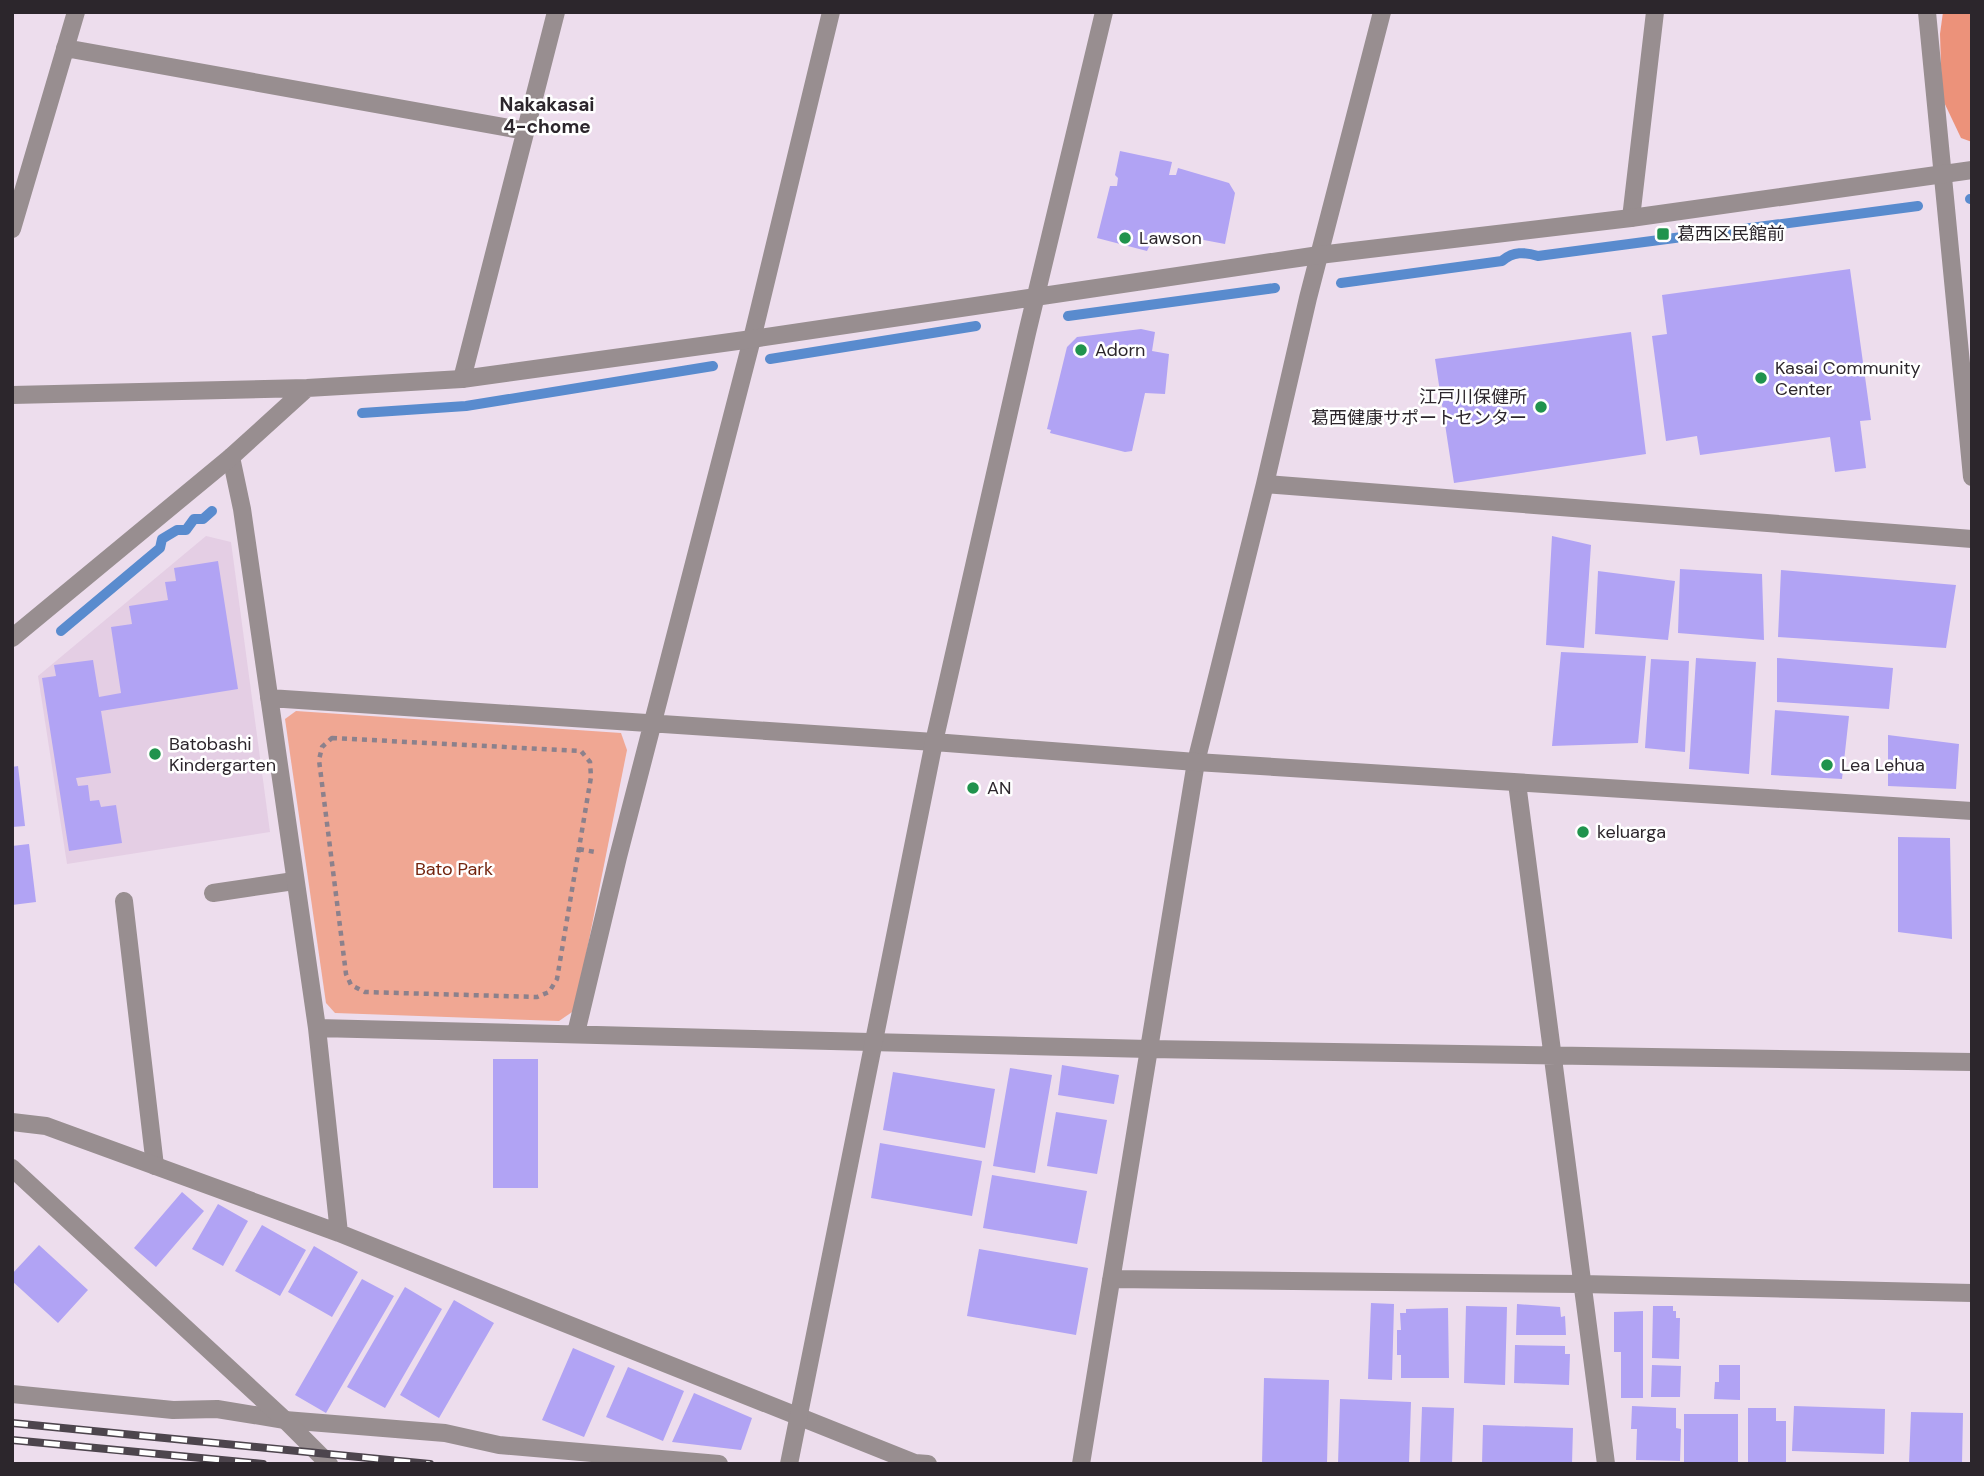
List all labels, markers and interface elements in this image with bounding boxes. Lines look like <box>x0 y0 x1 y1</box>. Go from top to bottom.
district label: Nakakasai 4-chome <box>500 92 594 139</box>
place label: 葛西区民館前 <box>1677 222 1785 246</box>
place label: Lawson <box>1139 226 1202 250</box>
marker: 葛西区民館前 <box>1655 226 1671 242</box>
marker: Lawson <box>1117 230 1133 246</box>
place label: Adorn <box>1095 338 1145 362</box>
marker: Adorn <box>1073 342 1089 358</box>
place label: Kasai Community Center <box>1775 356 1921 401</box>
marker: Kasai Community Center <box>1753 370 1769 386</box>
place label: 江戸川保健所 葛西健康サポートセンター <box>1311 385 1527 430</box>
marker: 江戸川保健所 葛西健康サポートセンター <box>1533 399 1549 415</box>
place label: Batobashi Kindergarten <box>169 732 276 777</box>
marker: Batobashi Kindergarten <box>147 746 163 762</box>
place label: Lea Lehua <box>1841 753 1925 777</box>
marker: Lea Lehua <box>1819 757 1835 773</box>
place label: AN <box>987 776 1011 800</box>
marker: AN <box>965 780 981 796</box>
place label: keluarga <box>1597 820 1666 844</box>
marker: keluarga <box>1575 824 1591 840</box>
park label: Bato Park <box>415 857 493 881</box>

